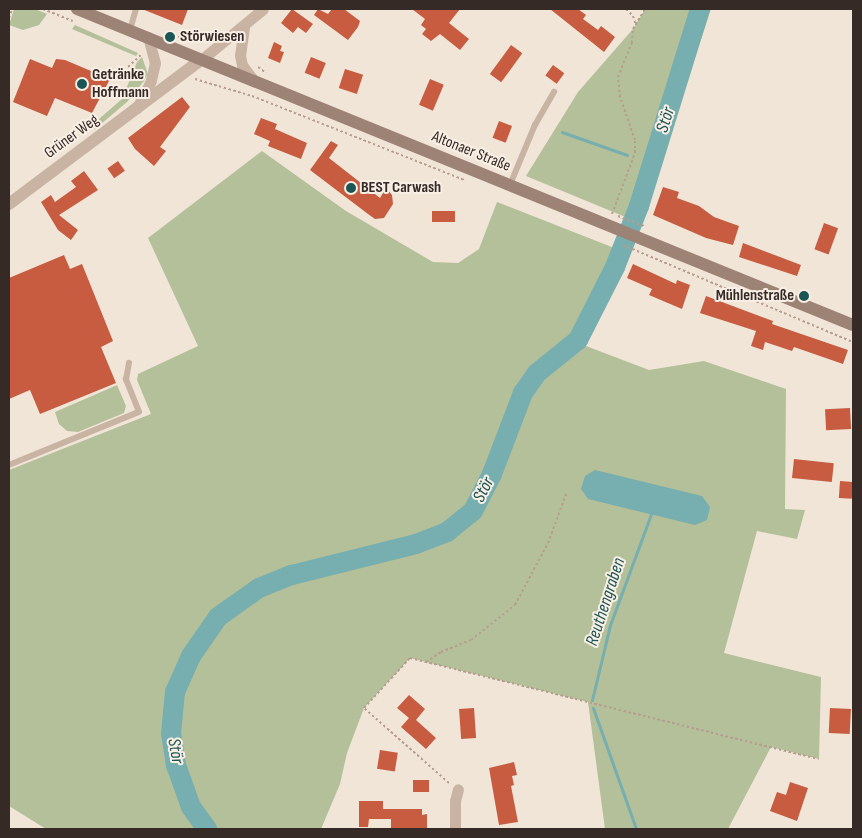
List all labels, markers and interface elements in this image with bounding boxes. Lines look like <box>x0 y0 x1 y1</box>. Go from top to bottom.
place label: Störwiesen <box>180 27 244 47</box>
marker: Störwiesen <box>164 31 176 43</box>
place label: Getränke Hoffmann <box>92 65 149 103</box>
marker: Getränke Hoffmann <box>76 78 88 90</box>
water label: Stör <box>652 105 680 135</box>
street label: Grüner Weg <box>41 111 103 163</box>
street label: Altonaer Straße <box>429 127 513 177</box>
place label: BEST Carwash <box>361 178 441 198</box>
marker: BEST Carwash <box>345 182 357 194</box>
place label: Mühlenstraße <box>716 286 794 306</box>
marker: Mühlenstraße <box>798 290 810 302</box>
water label: Stör <box>469 474 499 506</box>
water label: Reuthengraben <box>582 555 630 649</box>
water label: Stör <box>162 737 188 765</box>

